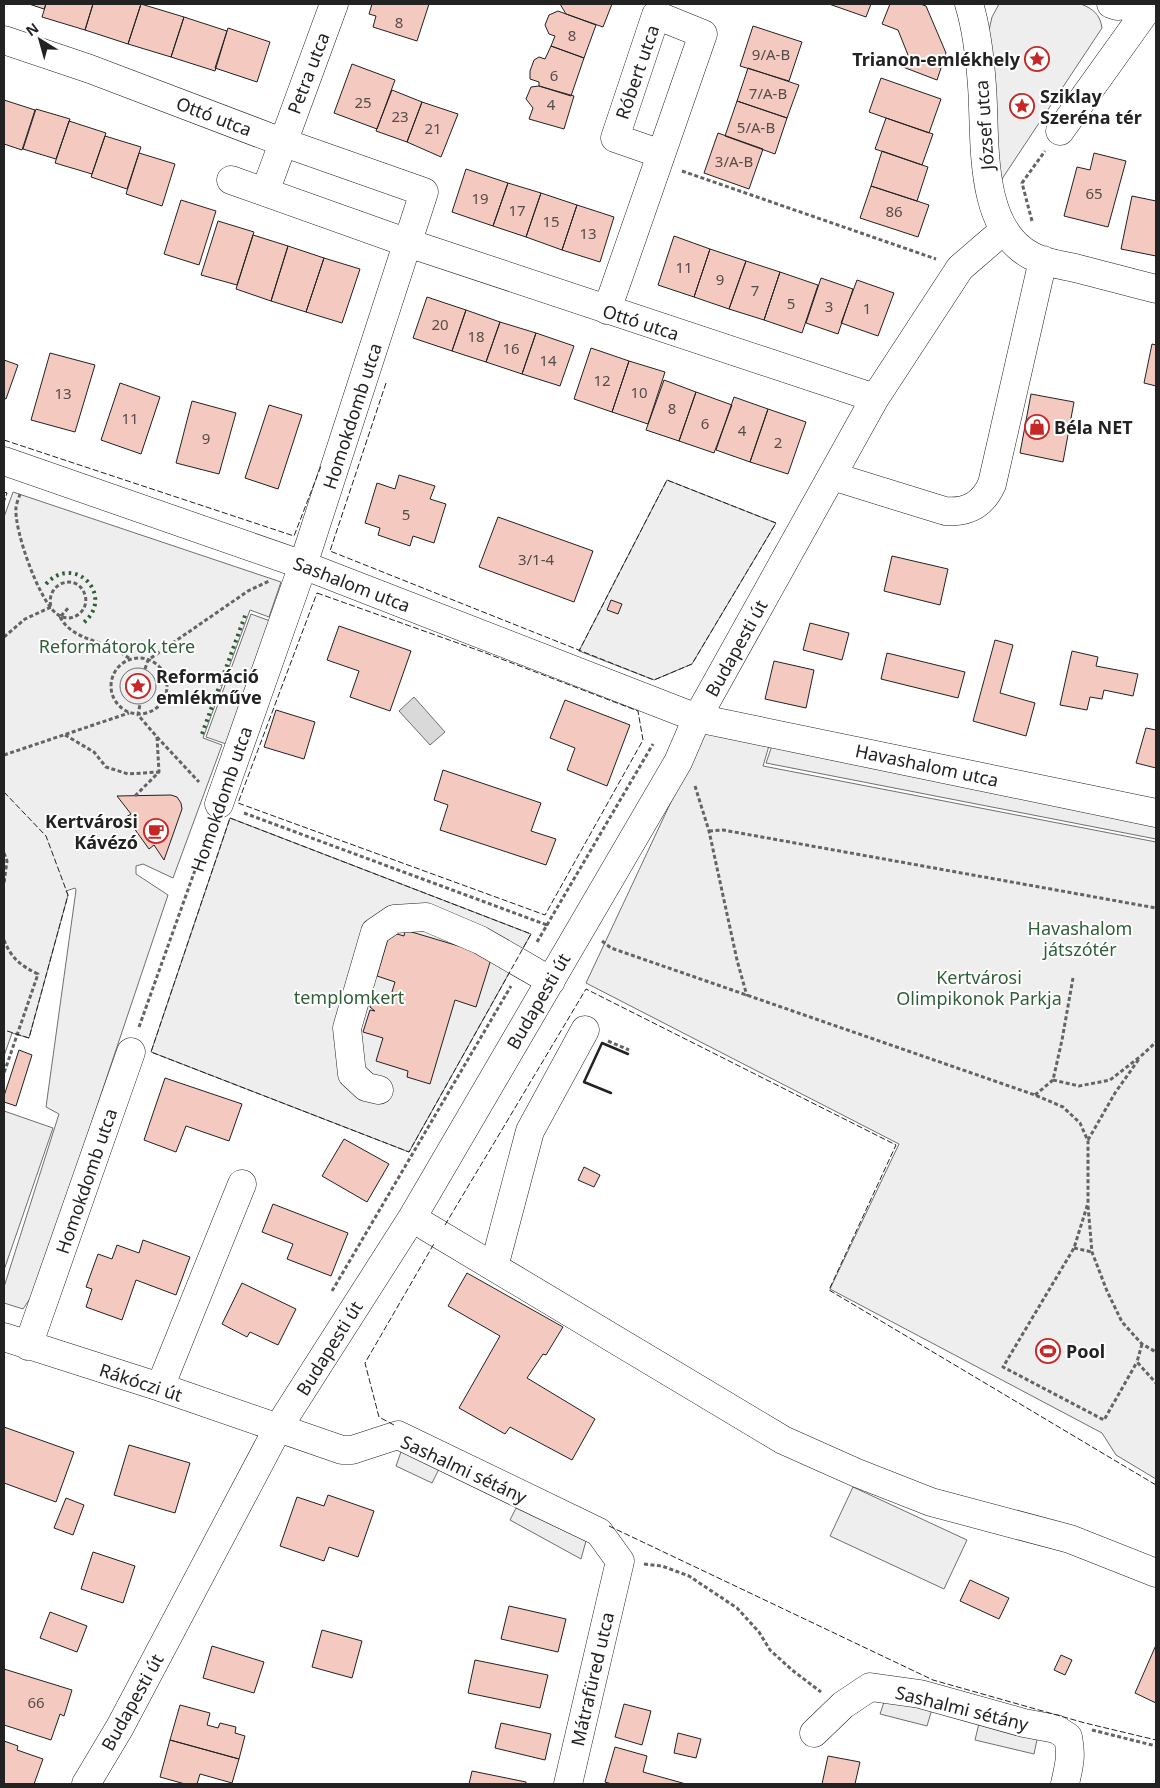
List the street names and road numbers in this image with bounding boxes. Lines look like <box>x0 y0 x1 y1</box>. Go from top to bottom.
street label: Róbert utca <box>610 22 664 122</box>
street label: Petra utca <box>281 29 335 117</box>
street label: József utca <box>969 79 999 173</box>
street label: Ottó utca <box>173 91 255 141</box>
street label: Ottó utca <box>600 298 682 346</box>
street label: Homokdomb utca <box>317 340 387 492</box>
street label: Sashalom utca <box>290 551 414 617</box>
street label: Budapesti út <box>699 595 773 701</box>
street label: Homokdomb utca <box>185 723 257 875</box>
street label: Havashalom utca <box>853 738 1001 792</box>
street label: Budapesti út <box>501 948 575 1053</box>
street label: Homokdomb utca <box>50 1105 122 1257</box>
street label: Budapesti út <box>290 1296 368 1400</box>
street label: Rákóczi út <box>96 1357 186 1407</box>
street label: Sashalmi sétány <box>397 1429 532 1509</box>
street label: Mátrafüred utca <box>565 1610 619 1748</box>
street label: Budapesti út <box>95 1649 169 1755</box>
street label: Sashalmi sétány <box>893 1680 1032 1736</box>

